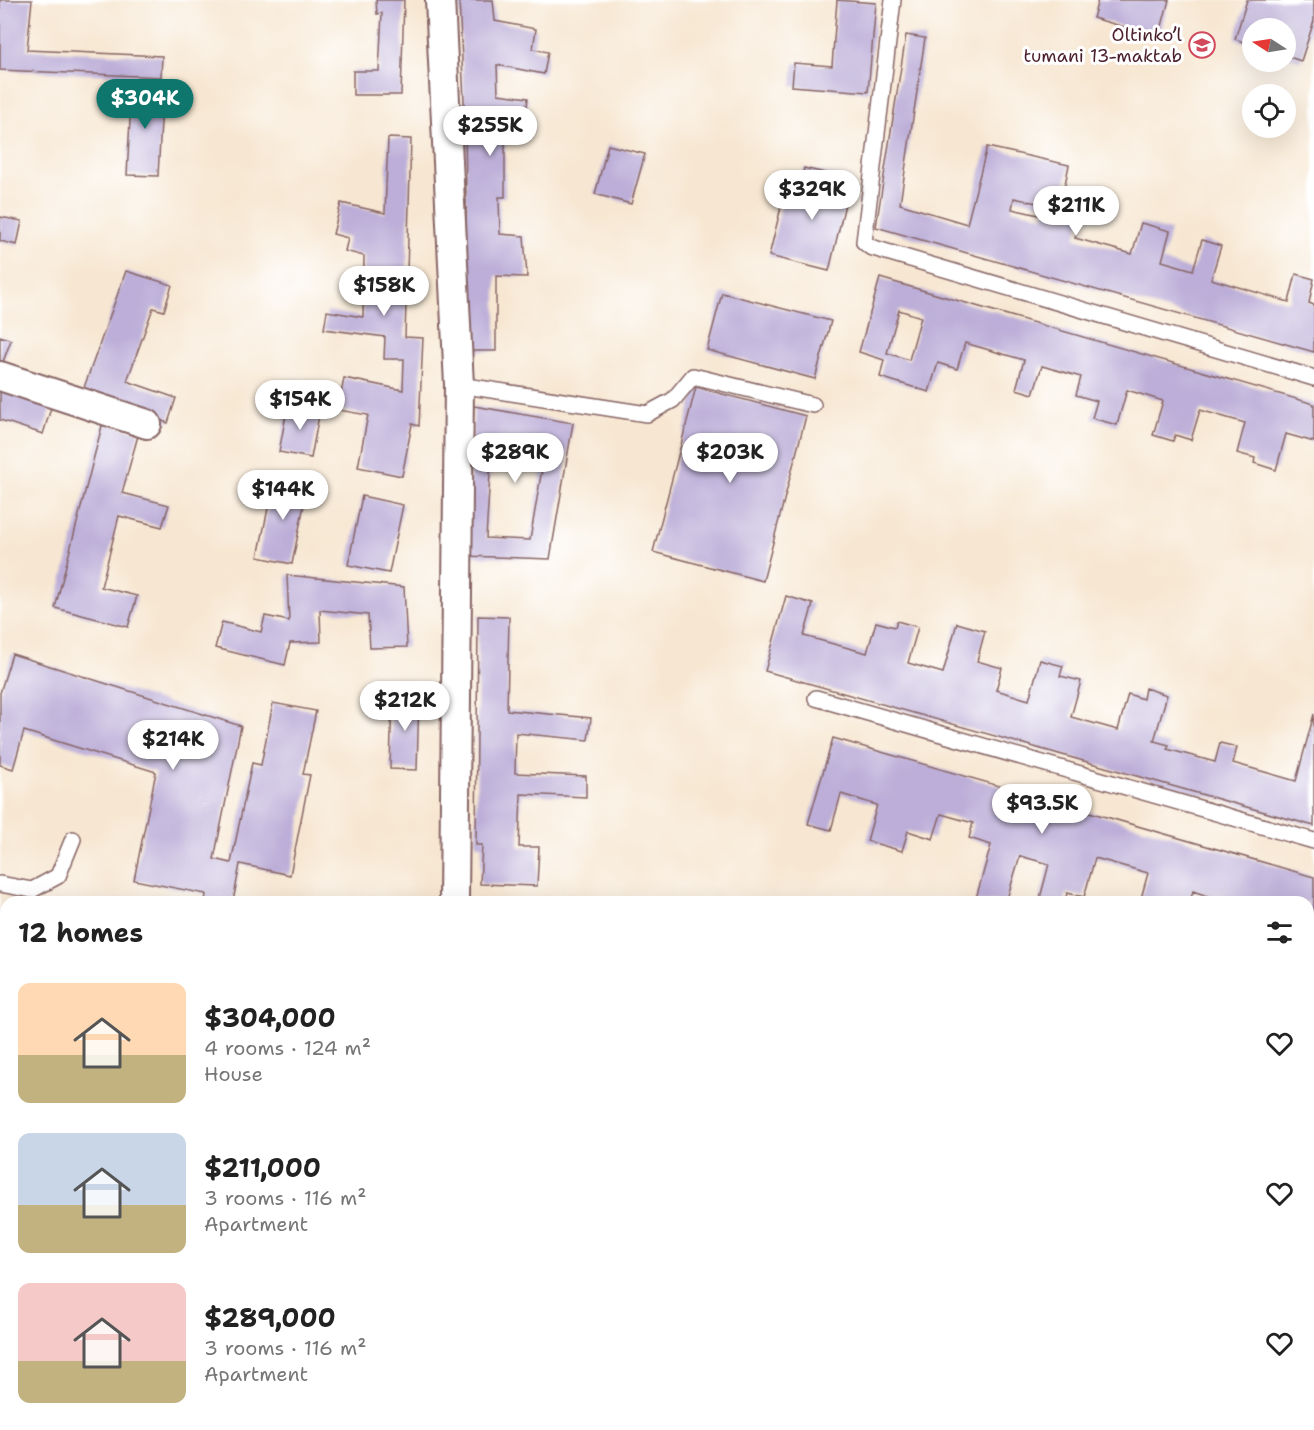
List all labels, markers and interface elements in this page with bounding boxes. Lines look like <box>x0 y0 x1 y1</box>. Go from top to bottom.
north arrow <box>1242 18 1296 72</box>
map controls <box>1242 18 1296 138</box>
place label: Oltinko’l tumani 13-maktab <box>1023 23 1183 68</box>
school or university icon: Oltinko’l tumani 13-maktab <box>1187 30 1217 60</box>
pin: $304K <box>103 79 187 130</box>
button: locate <box>1242 84 1296 138</box>
text: $304K <box>110 85 180 111</box>
pin: $255K <box>448 106 532 157</box>
text: $255K <box>457 112 523 138</box>
pin: $329K <box>770 170 854 221</box>
text: $329K <box>778 176 846 202</box>
pin: $211K <box>1034 186 1118 237</box>
text: $211K <box>1047 192 1105 218</box>
pin: $158K <box>342 266 426 317</box>
text: $158K <box>353 272 415 298</box>
pin: $154K <box>258 380 342 431</box>
text: $154K <box>269 386 331 412</box>
pin: $289K <box>473 433 557 484</box>
pin: $203K <box>688 433 772 484</box>
text: $289K <box>481 439 549 465</box>
text: $203K <box>696 439 764 465</box>
pin: $144K <box>241 470 325 521</box>
text: $144K <box>251 476 315 502</box>
pin: $212K <box>363 681 447 732</box>
text: $212K <box>374 687 436 713</box>
pin: $214K <box>131 720 215 771</box>
text: $214K <box>142 726 204 752</box>
pin: $93.5K <box>993 784 1091 835</box>
text: $93.5K <box>1006 790 1078 816</box>
text: 12 homes <box>18 915 143 950</box>
icon: filters <box>1263 916 1296 949</box>
text: $304,000 <box>204 1000 336 1035</box>
icon: home <box>66 1007 138 1079</box>
icon: heart <box>1263 1027 1296 1060</box>
text: 4 rooms · 124 m² <box>204 1035 371 1061</box>
text: House <box>204 1061 263 1087</box>
text: $211,000 <box>204 1150 321 1185</box>
icon: home <box>66 1157 138 1229</box>
icon: heart <box>1263 1177 1296 1210</box>
text: 3 rooms · 116 m² <box>204 1185 366 1211</box>
text: Apartment <box>204 1211 308 1237</box>
text: $289,000 <box>204 1300 336 1335</box>
icon: home <box>66 1307 138 1379</box>
icon: heart <box>1263 1327 1296 1360</box>
text: 3 rooms · 116 m² <box>204 1335 366 1361</box>
text: Apartment <box>204 1361 308 1387</box>

